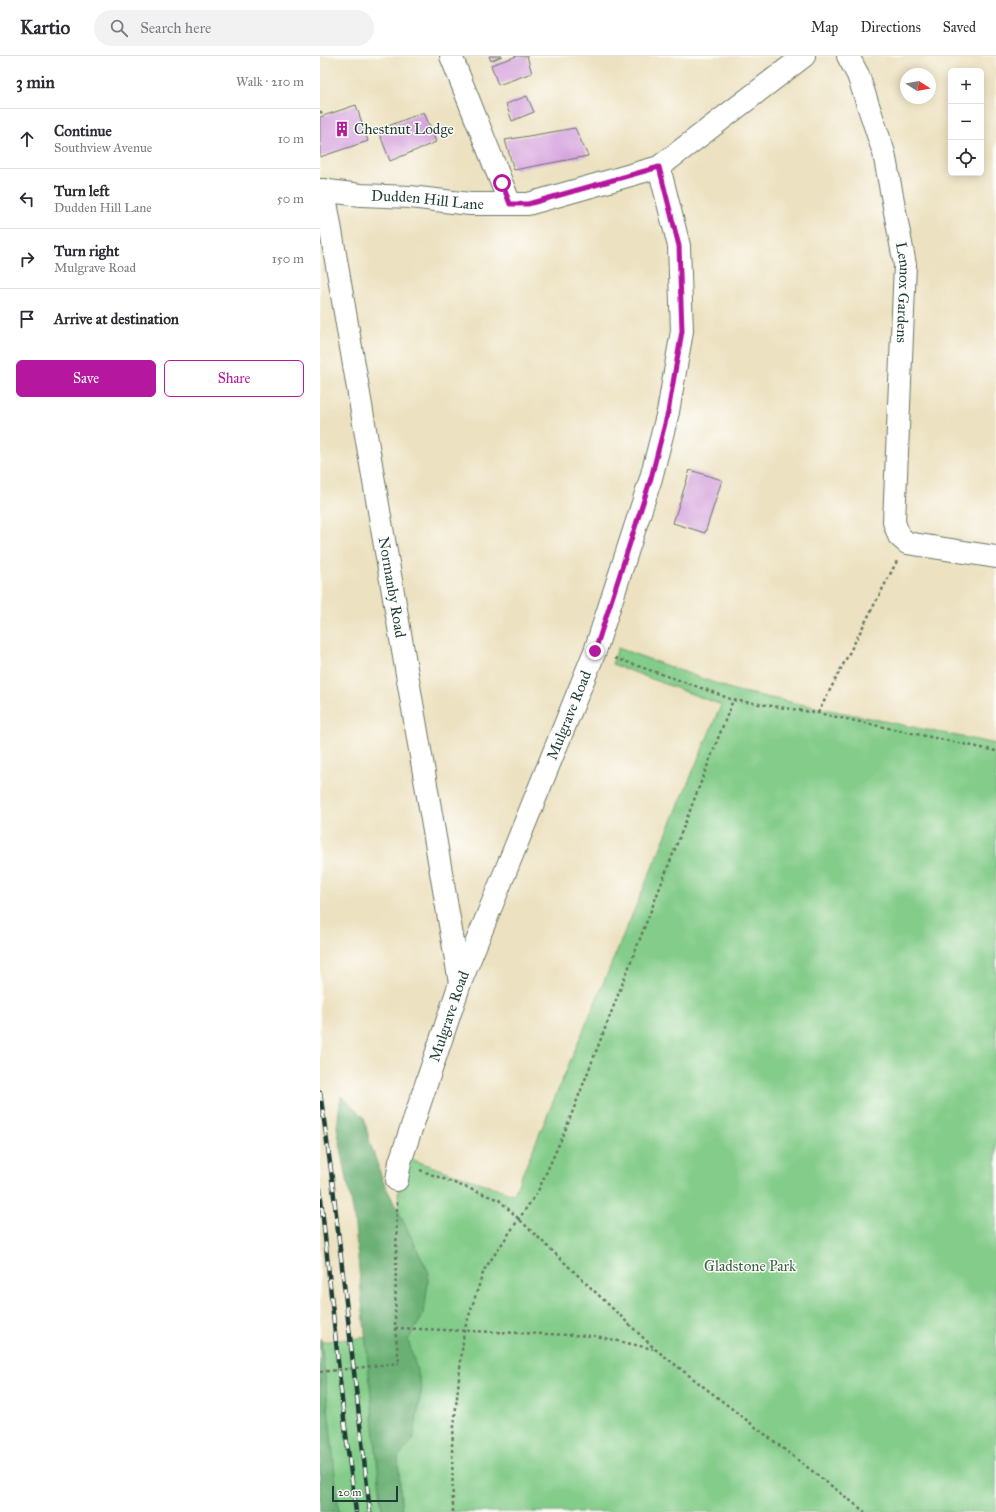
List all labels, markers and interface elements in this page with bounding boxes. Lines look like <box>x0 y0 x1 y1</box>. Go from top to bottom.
search box <box>94 10 374 46</box>
text: Kartio <box>20 16 70 39</box>
icon: search <box>108 17 130 39</box>
text: Search here <box>140 19 211 37</box>
text: Map <box>811 19 838 36</box>
text: Directions <box>860 19 921 36</box>
text: Saved <box>943 19 976 36</box>
north arrow <box>900 68 936 104</box>
map controls <box>948 68 984 176</box>
button: + <box>948 68 984 104</box>
text: 3 min <box>16 72 55 93</box>
text: Walk · 210 m <box>236 74 304 90</box>
button: − <box>948 104 984 140</box>
building icon: Chestnut Lodge <box>333 120 351 138</box>
place label: Chestnut Lodge <box>354 120 454 138</box>
text: Continue <box>54 122 112 140</box>
icon: ahead <box>16 128 38 150</box>
text: 10 m <box>278 131 304 147</box>
text: Southview Avenue <box>54 140 152 156</box>
button: locate <box>948 140 984 176</box>
route start <box>493 174 511 192</box>
text: Turn left <box>54 182 110 200</box>
street label: Dudden Hill Lane <box>371 186 484 213</box>
icon: left <box>16 188 38 210</box>
text: 50 m <box>277 191 304 207</box>
text: Dudden Hill Lane <box>54 200 152 216</box>
street label: Lennox Gardens <box>892 240 914 343</box>
text: Turn right <box>54 242 119 260</box>
icon: right <box>16 248 38 270</box>
text: 150 m <box>272 251 304 267</box>
text: Mulgrave Road <box>54 260 136 276</box>
icon: arrive <box>16 308 38 330</box>
text: Arrive at destination <box>54 310 179 328</box>
button: Save <box>16 360 156 397</box>
button: Share <box>164 360 304 397</box>
street label: Normanby Road <box>375 535 410 640</box>
route end <box>586 642 604 660</box>
street label: Mulgrave Road <box>543 668 595 763</box>
street label: Mulgrave Road <box>425 968 473 1064</box>
park label: Gladstone Park <box>704 1257 796 1275</box>
scale bar <box>332 1484 398 1503</box>
text: 20 m <box>338 1486 361 1499</box>

